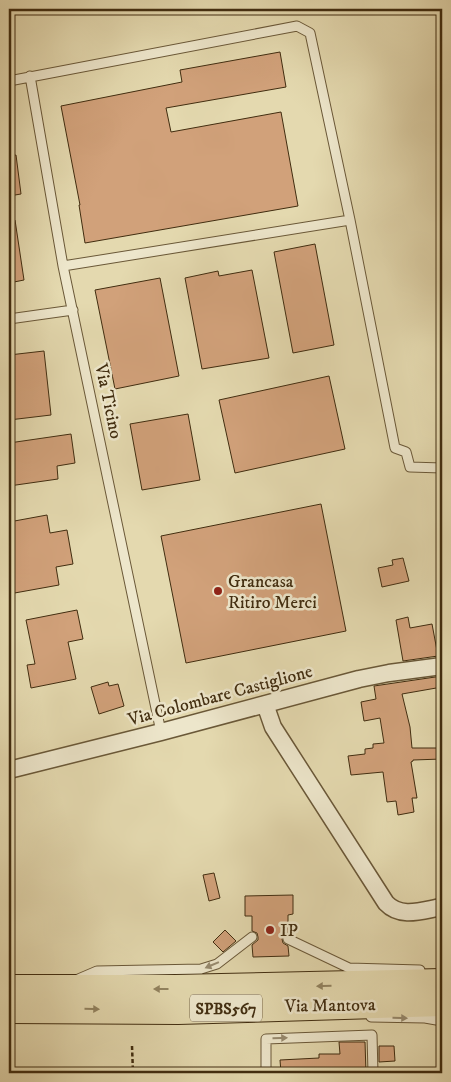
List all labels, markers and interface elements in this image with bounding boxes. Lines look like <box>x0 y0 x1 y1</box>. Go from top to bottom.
street label: Via Ticino <box>89 361 127 441</box>
place label: Grancasa Ritiro Merci <box>228 571 317 614</box>
marker: Grancasa Ritiro Merci <box>212 585 224 597</box>
street label: Via Colombare Castiglione <box>125 661 315 731</box>
place label: IP <box>280 920 298 942</box>
marker: IP <box>264 924 276 936</box>
one-way arrow <box>204 961 219 969</box>
one-way arrow <box>315 982 331 990</box>
one-way arrow <box>153 985 169 993</box>
road number: SPBS567 <box>190 994 262 1021</box>
street label: Via Mantova <box>283 994 376 1018</box>
one-way arrow <box>85 1005 101 1013</box>
one-way arrow <box>392 1014 408 1022</box>
one-way arrow <box>272 1034 288 1042</box>

